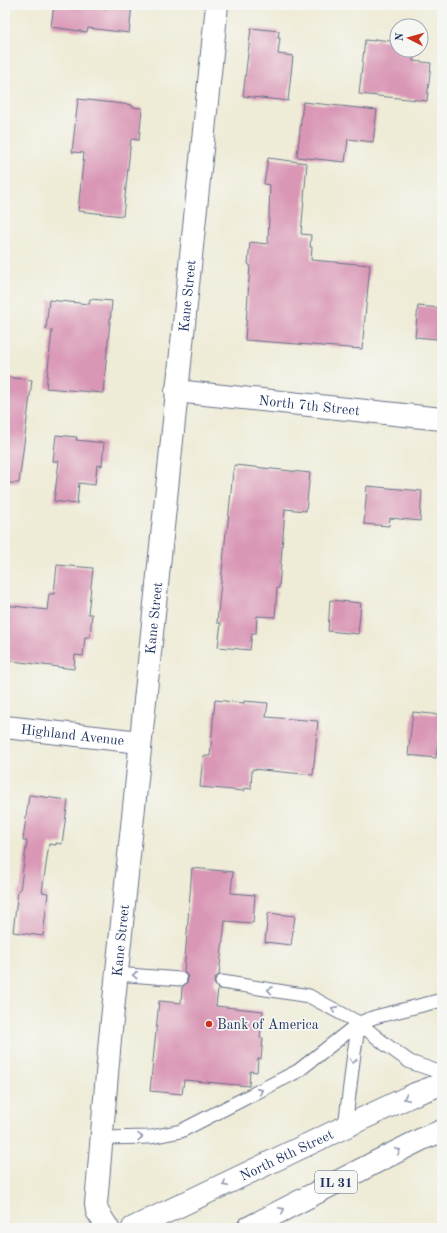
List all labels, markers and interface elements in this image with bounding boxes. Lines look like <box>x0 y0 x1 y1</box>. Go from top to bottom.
north arrow <box>389 18 429 58</box>
text: N <box>395 32 407 42</box>
street label: Kane Street <box>177 259 199 333</box>
street label: North 7th Street <box>258 394 361 418</box>
street label: Kane Street <box>144 581 165 655</box>
street label: Highland Avenue <box>20 723 125 748</box>
street label: Kane Street <box>110 904 132 977</box>
one-way arrow <box>132 971 138 980</box>
one-way arrow <box>267 986 274 995</box>
one-way arrow <box>331 1006 338 1014</box>
place label: Bank of America <box>217 1018 319 1032</box>
marker: Bank of America <box>204 1019 214 1029</box>
one-way arrow <box>349 1058 358 1064</box>
one-way arrow <box>255 1088 263 1095</box>
one-way arrow <box>402 1093 410 1101</box>
street label: North 8th Street <box>238 1127 336 1184</box>
one-way arrow <box>137 1133 143 1141</box>
one-way arrow <box>394 1148 401 1156</box>
road number: IL 31 <box>315 1171 357 1193</box>
one-way arrow <box>222 1179 229 1186</box>
one-way arrow <box>278 1207 286 1215</box>

